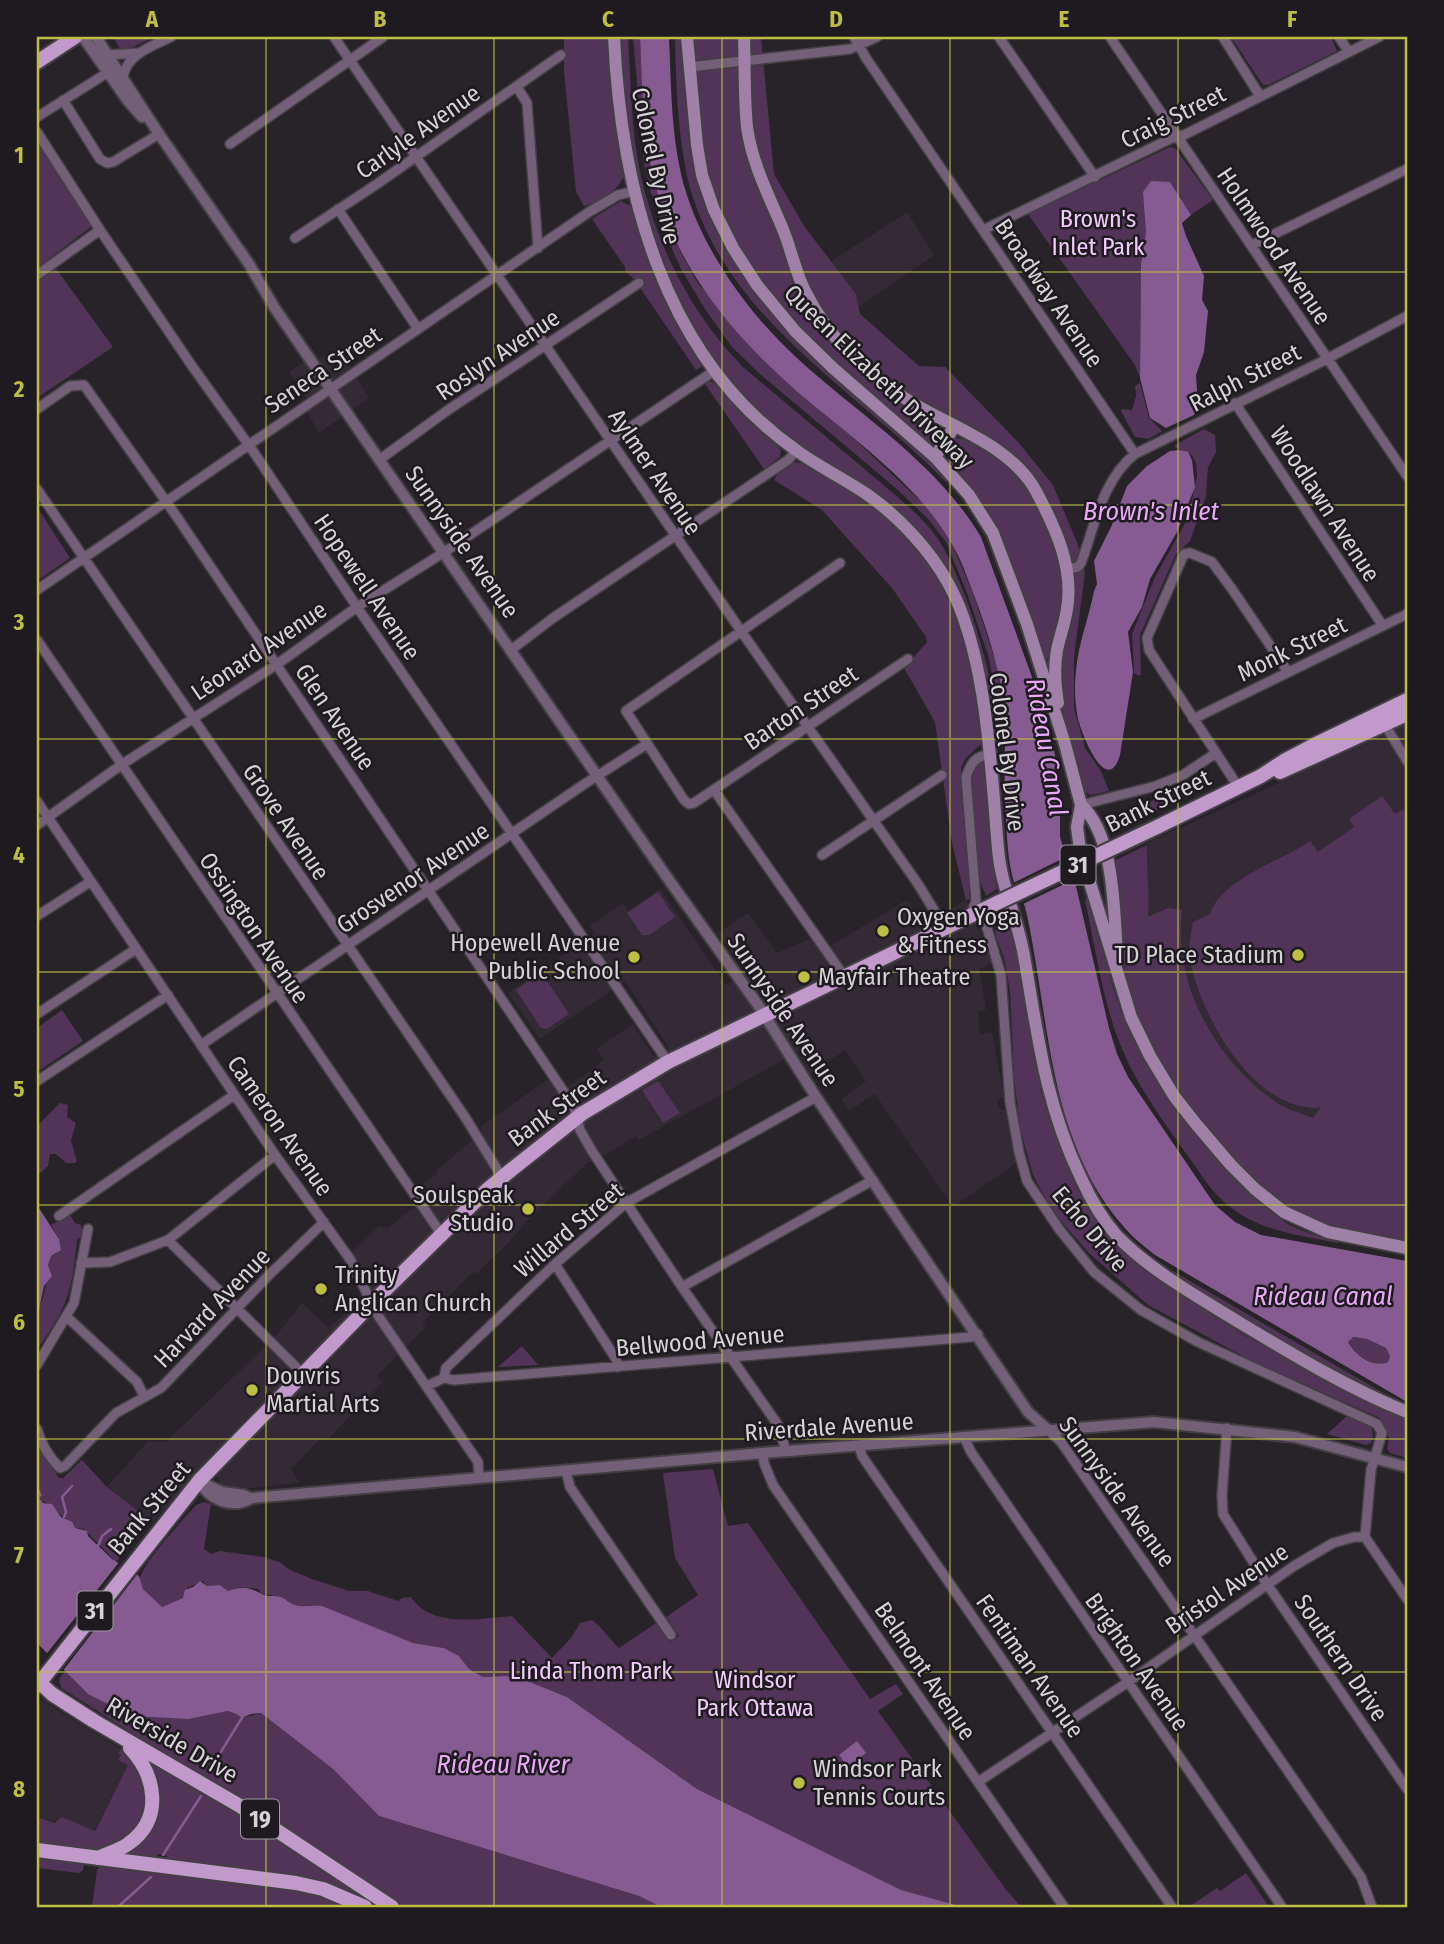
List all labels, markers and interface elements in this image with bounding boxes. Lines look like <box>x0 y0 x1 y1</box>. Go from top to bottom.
text: A <box>145 5 159 33</box>
text: B <box>374 5 387 33</box>
text: C <box>602 5 614 33</box>
text: D <box>829 5 843 33</box>
text: E <box>1059 5 1070 33</box>
text: F <box>1287 5 1297 33</box>
street label: Carlyle Avenue <box>351 79 485 185</box>
street label: Craig Street <box>1116 80 1230 154</box>
street label: Colonel By Drive <box>626 85 686 247</box>
text: 1 <box>14 141 24 169</box>
street label: Holmwood Avenue <box>1211 162 1337 330</box>
park label: Brown's Inlet Park <box>1051 205 1145 261</box>
street label: Broadway Avenue <box>989 213 1109 373</box>
street label: Queen Elizabeth Driveway <box>778 279 980 475</box>
street label: Roslyn Avenue <box>431 303 565 407</box>
street label: Seneca Street <box>259 321 387 419</box>
street label: Ralph Street <box>1185 338 1305 418</box>
text: 2 <box>13 375 25 403</box>
street label: Aylmer Avenue <box>603 404 707 540</box>
street label: Woodlawn Avenue <box>1264 421 1386 587</box>
street label: Sunnyside Avenue <box>399 461 525 623</box>
water label: Brown's Inlet <box>1083 496 1220 527</box>
street label: Hopewell Avenue <box>308 509 426 665</box>
street label: Léonard Avenue <box>186 595 332 707</box>
text: 3 <box>13 608 25 636</box>
street label: Monk Street <box>1233 610 1351 687</box>
street label: Glen Avenue <box>289 659 381 775</box>
street label: Barton Street <box>739 660 863 756</box>
street label: Colonel By Drive <box>983 671 1031 833</box>
water label: Rideau Canal <box>1019 676 1074 819</box>
street label: Grove Avenue <box>237 759 335 885</box>
street label: Bank Street <box>1101 764 1215 838</box>
street label: Grosvenor Avenue <box>331 817 495 939</box>
text: 4 <box>13 841 25 869</box>
road number: 31 <box>1060 846 1096 884</box>
street label: Ossington Avenue <box>193 847 315 1009</box>
place label: Oxygen Yoga & Fitness <box>897 903 1020 959</box>
marker: Oxygen Yoga & Fitness <box>875 923 891 939</box>
street label: Sunnyside Avenue <box>721 928 845 1092</box>
place label: Hopewell Avenue Public School <box>450 929 620 985</box>
place label: TD Place Stadium <box>1114 941 1284 969</box>
marker: TD Place Stadium <box>1290 947 1306 963</box>
marker: Hopewell Avenue Public School <box>626 949 642 965</box>
place label: Mayfair Theatre <box>818 963 970 991</box>
marker: Mayfair Theatre <box>796 969 812 985</box>
street label: Cameron Avenue <box>221 1050 339 1202</box>
street label: Bank Street <box>503 1063 611 1153</box>
text: 5 <box>13 1075 25 1103</box>
street label: Willard Street <box>509 1176 629 1284</box>
place label: Soulspeak Studio <box>413 1181 515 1237</box>
street label: Echo Drive <box>1046 1181 1134 1277</box>
marker: Soulspeak Studio <box>520 1201 536 1217</box>
street label: Harvard Avenue <box>148 1242 276 1374</box>
place label: Trinity Anglican Church <box>335 1261 492 1317</box>
marker: Trinity Anglican Church <box>313 1281 329 1297</box>
water label: Rideau Canal <box>1253 1281 1393 1312</box>
text: 6 <box>13 1308 25 1336</box>
street label: Bellwood Avenue <box>614 1320 786 1362</box>
place label: Douvris Martial Arts <box>266 1362 380 1418</box>
marker: Douvris Martial Arts <box>244 1382 260 1398</box>
street label: Riverdale Avenue <box>743 1407 915 1447</box>
street label: Sunnyside Avenue <box>1053 1411 1181 1573</box>
street label: Bank Street <box>102 1455 196 1560</box>
street label: Bristol Avenue <box>1160 1538 1294 1640</box>
text: 7 <box>14 1541 24 1569</box>
street label: Brighton Avenue <box>1079 1588 1195 1736</box>
street label: Fentiman Avenue <box>970 1589 1090 1743</box>
street label: Southern Drive <box>1288 1589 1394 1727</box>
road number: 31 <box>78 1592 112 1630</box>
street label: Belmont Avenue <box>868 1597 982 1745</box>
park label: Linda Thom Park <box>510 1657 673 1685</box>
park label: Windsor Park Ottawa <box>696 1666 814 1722</box>
street label: Riverside Drive <box>101 1691 243 1789</box>
water label: Rideau River <box>436 1749 571 1780</box>
place label: Windsor Park Tennis Courts <box>813 1755 945 1811</box>
text: 8 <box>13 1775 25 1803</box>
marker: Windsor Park Tennis Courts <box>791 1775 807 1791</box>
road number: 19 <box>241 1800 279 1838</box>

